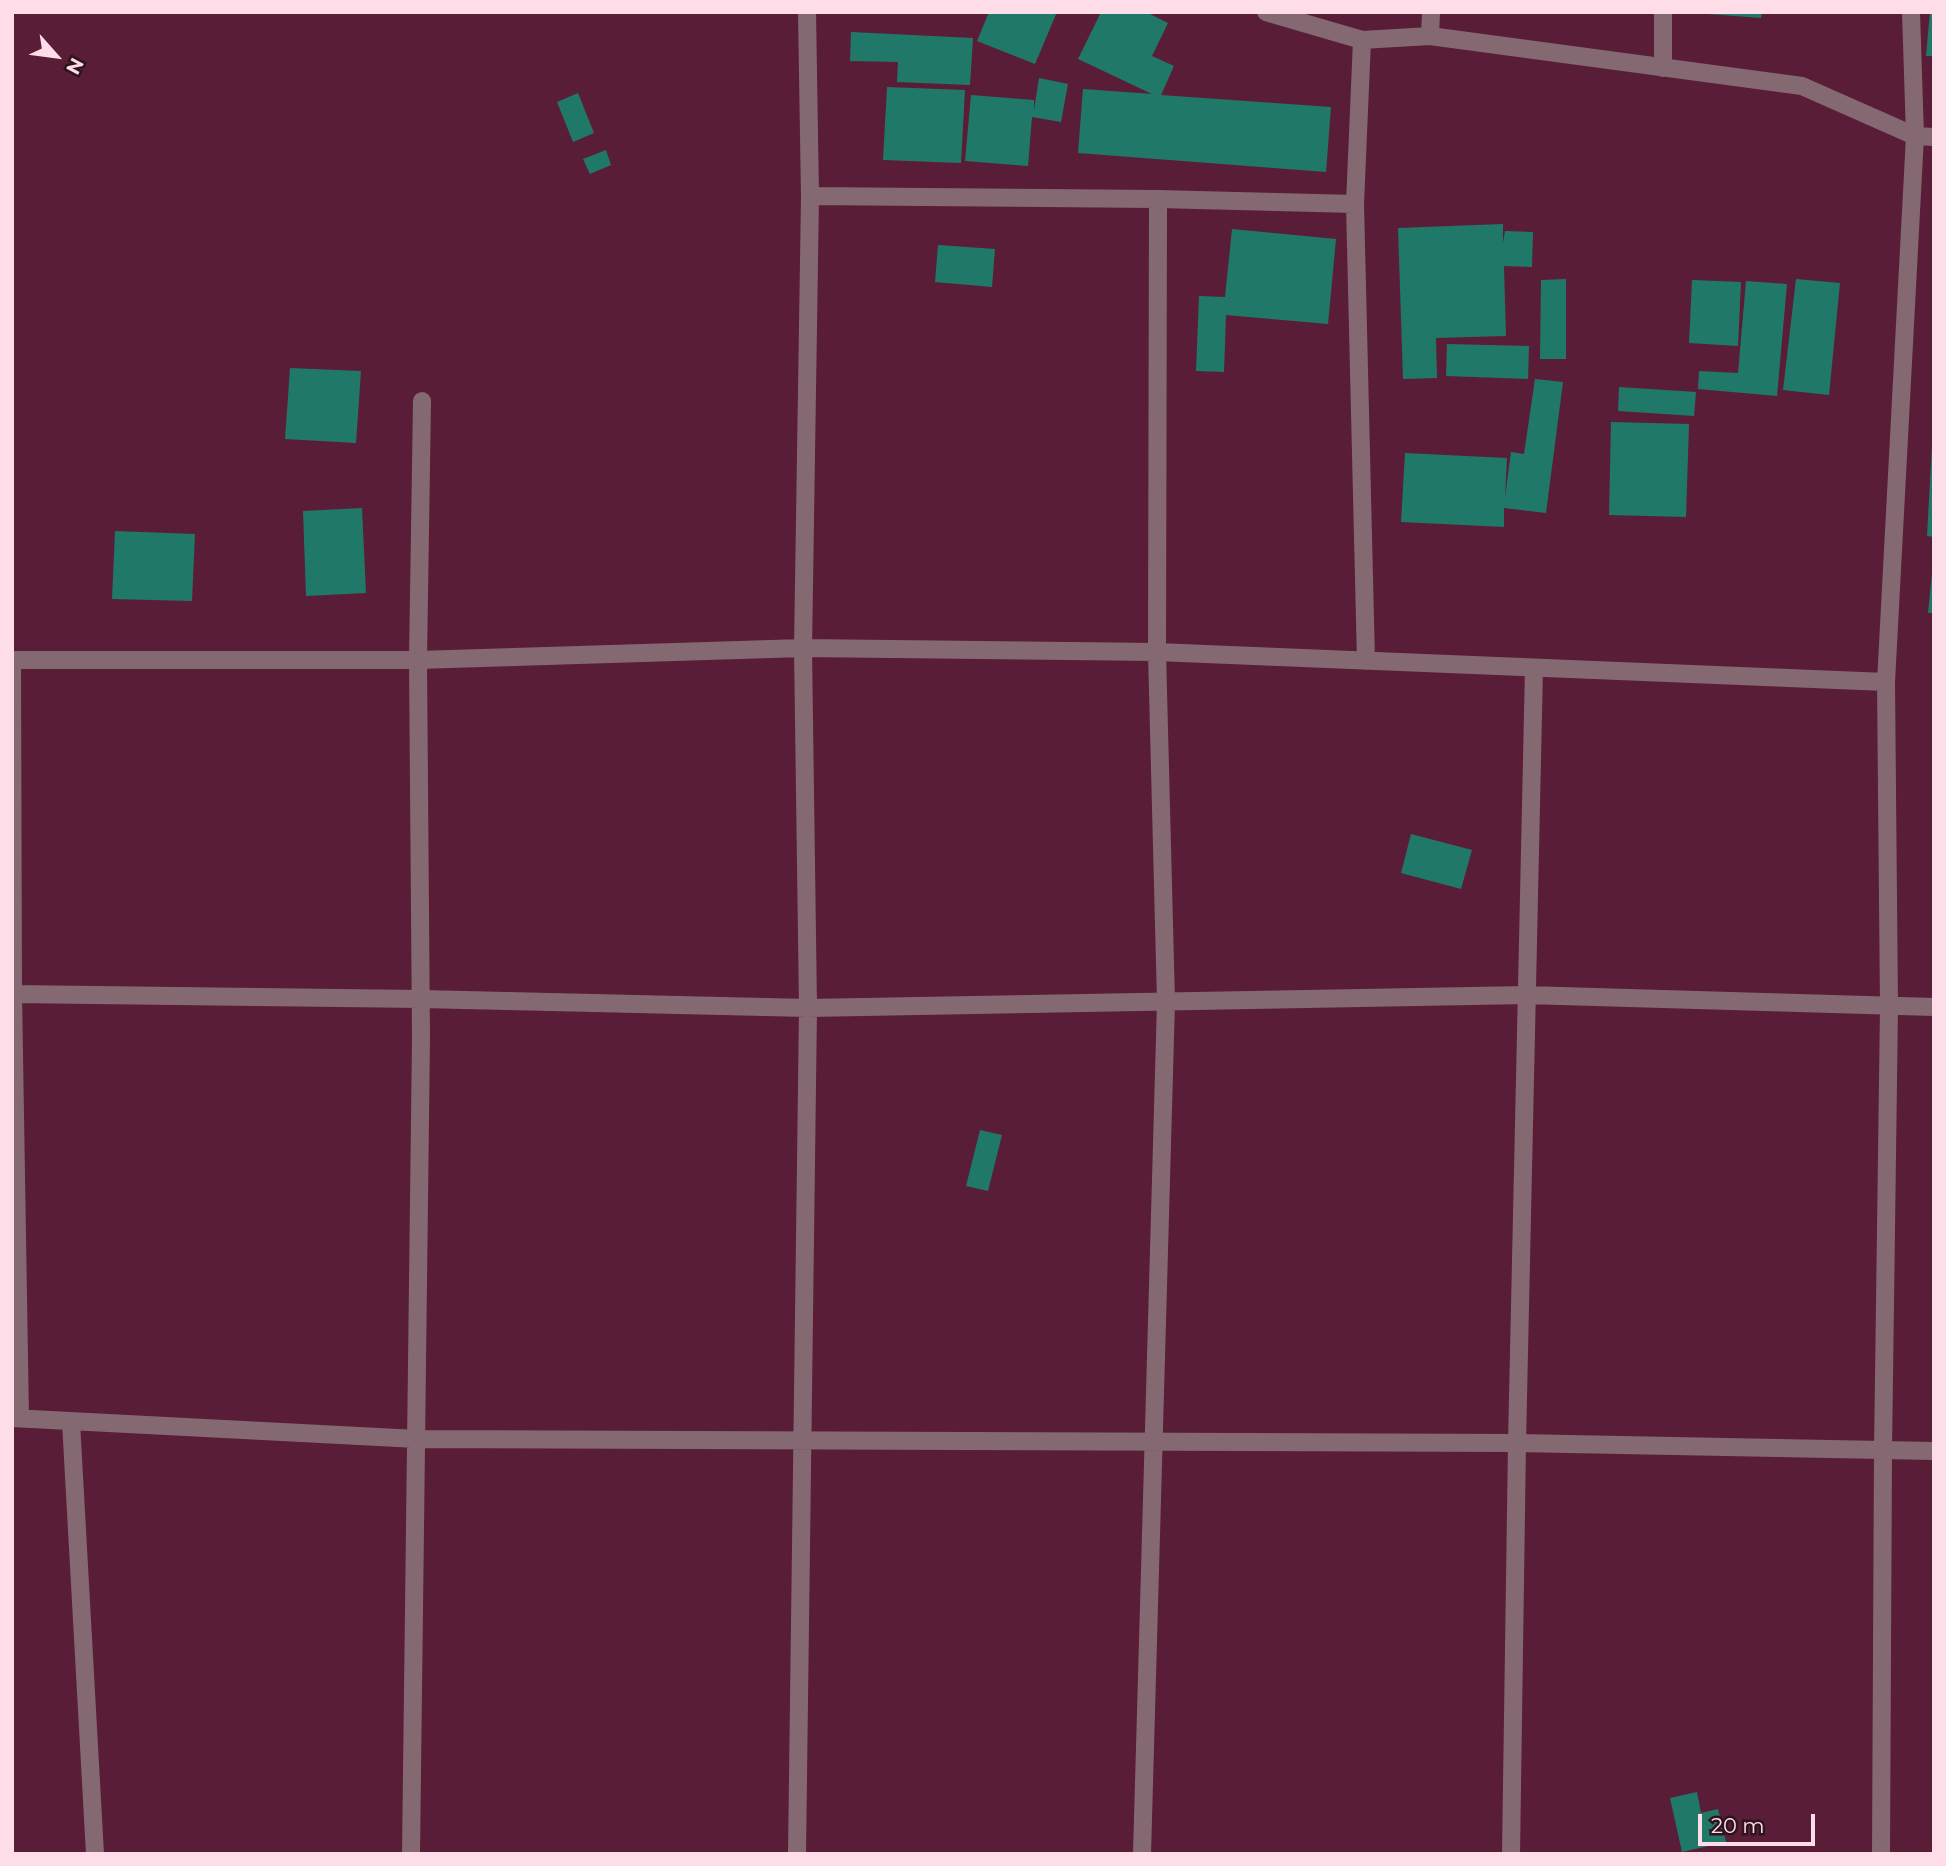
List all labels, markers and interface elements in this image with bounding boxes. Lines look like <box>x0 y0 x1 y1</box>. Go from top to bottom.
north arrow <box>21 21 91 91</box>
text: N <box>61 54 89 78</box>
scale bar <box>1701 1800 1818 1844</box>
text: 20 m <box>1711 1813 1765 1838</box>

